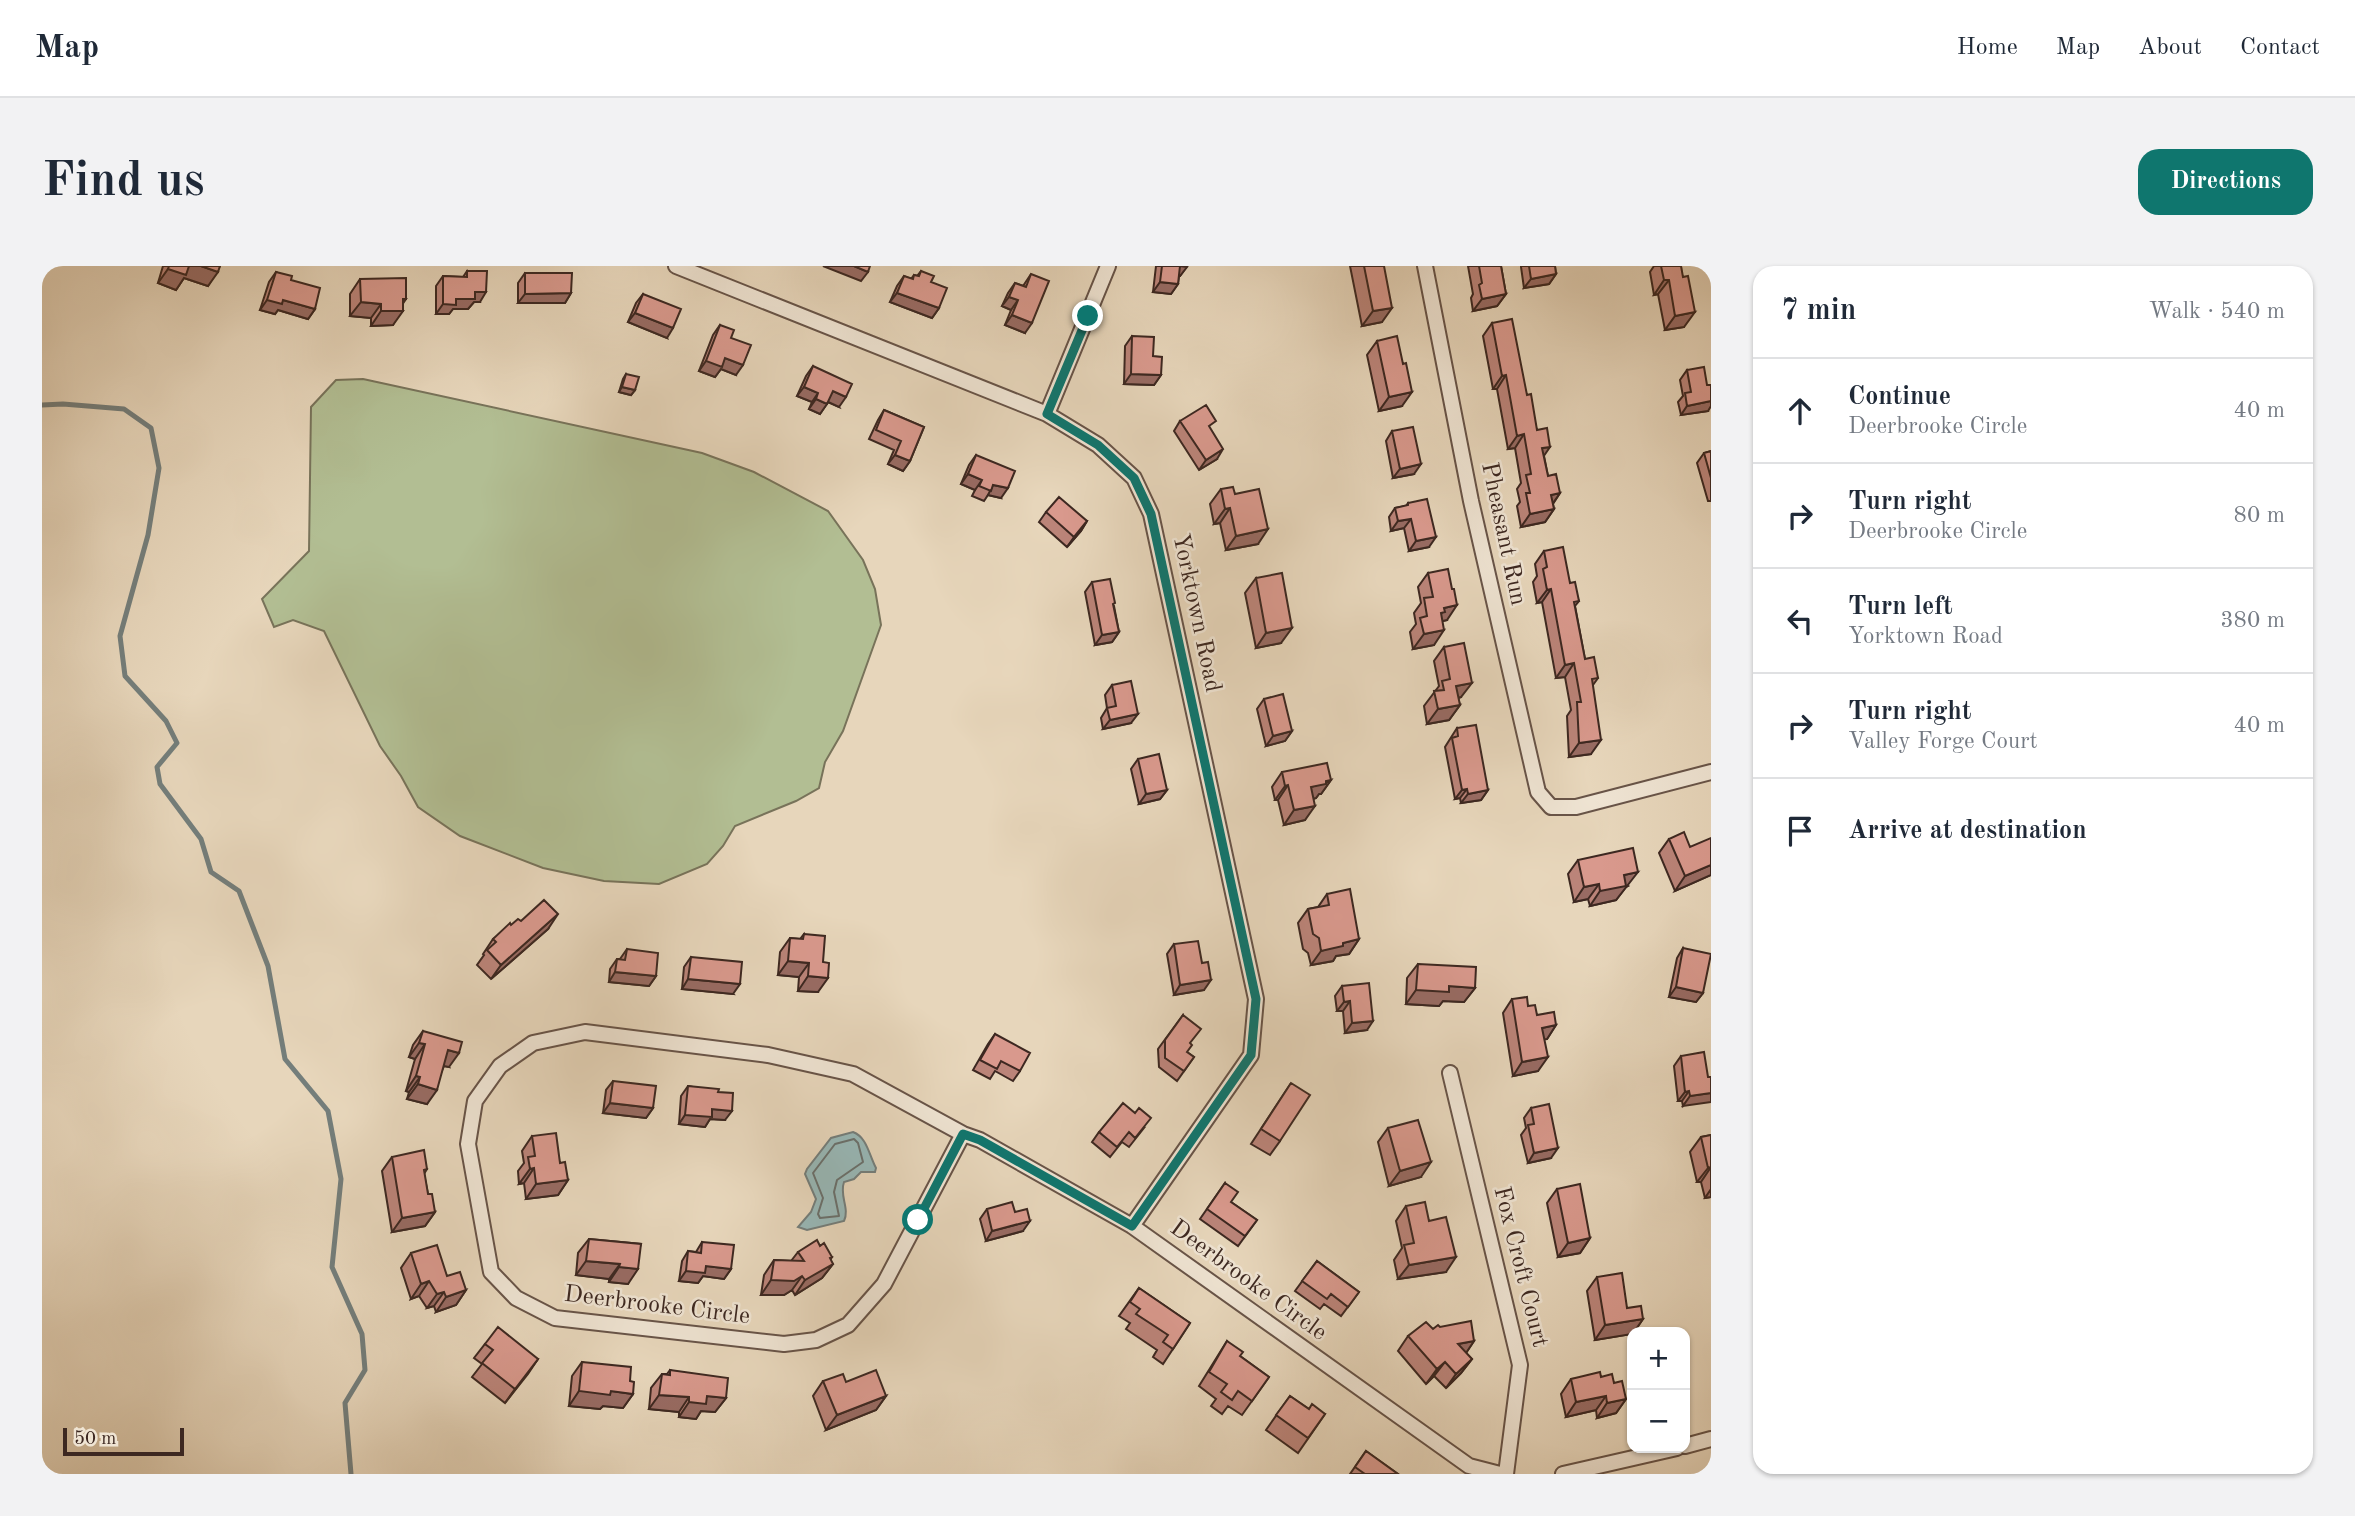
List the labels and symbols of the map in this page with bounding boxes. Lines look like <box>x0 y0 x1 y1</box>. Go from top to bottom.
route end <box>1072 300 1103 331</box>
street label: Pheasant Run <box>1476 460 1530 608</box>
street label: Yorktown Road <box>1167 531 1225 695</box>
street label: Fox Croft Court <box>1488 1184 1552 1350</box>
route start <box>902 1204 933 1235</box>
street label: Deerbrooke Circle <box>1165 1216 1331 1346</box>
street label: Deerbrooke Circle <box>563 1283 751 1329</box>
scale bar <box>63 1425 184 1457</box>

